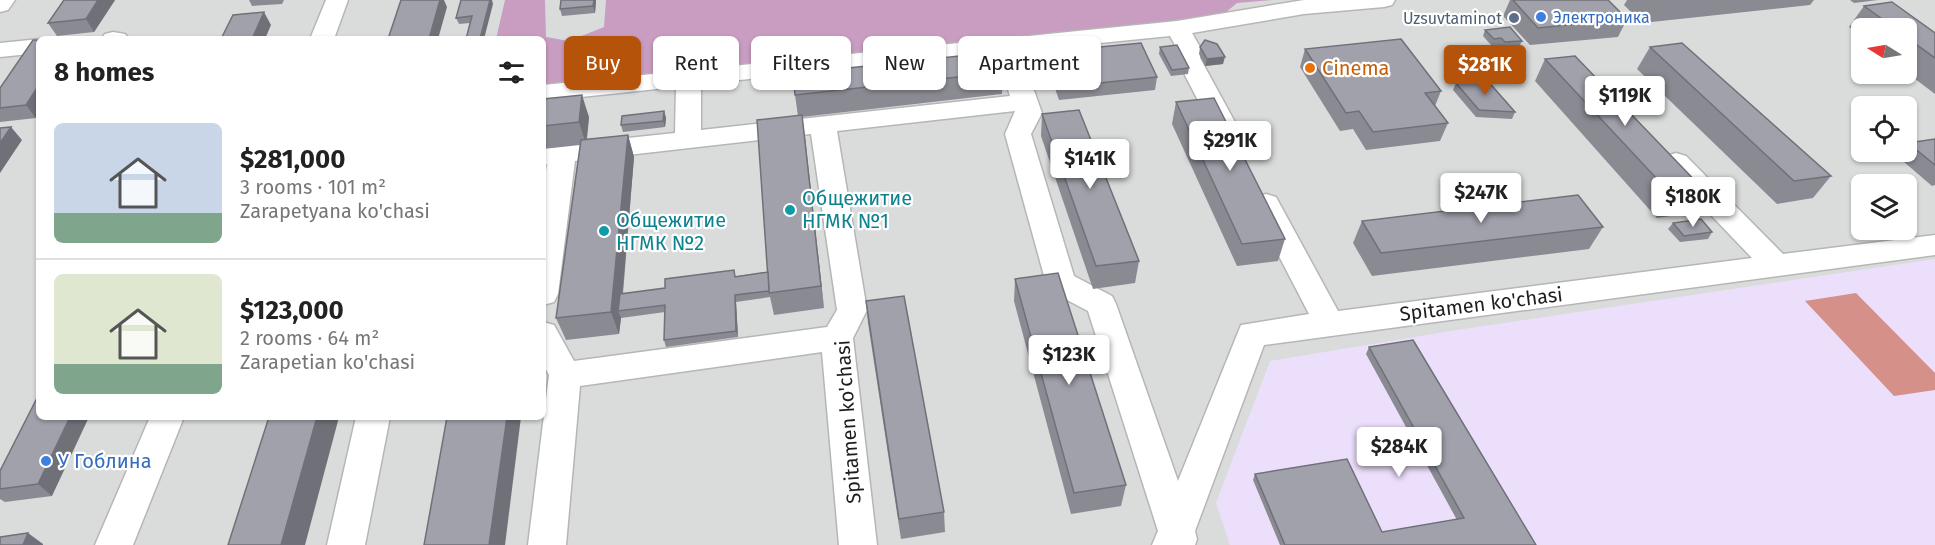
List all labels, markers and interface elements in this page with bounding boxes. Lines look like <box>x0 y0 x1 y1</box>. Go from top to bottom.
place label: Электроника <box>1553 8 1650 27</box>
place label: Uzsuvtaminot <box>1403 9 1502 28</box>
marker: Электроника <box>1534 10 1548 24</box>
marker: Uzsuvtaminot <box>1507 11 1521 25</box>
north arrow <box>1851 18 1917 84</box>
map controls <box>1851 18 1917 240</box>
chip: Buy <box>564 36 641 90</box>
chip: Rent <box>653 36 739 90</box>
chip: Filters <box>751 36 851 90</box>
chip: New <box>863 36 946 90</box>
chip: Apartment <box>958 36 1101 90</box>
pin: $281K <box>1443 45 1527 96</box>
text: $281K <box>1458 52 1512 76</box>
icon: filters <box>495 56 528 89</box>
place label: Cinema <box>1322 56 1389 80</box>
text: 8 homes <box>54 57 154 88</box>
marker: Cinema <box>1303 61 1317 75</box>
pin: $119K <box>1583 76 1667 127</box>
text: $119K <box>1599 83 1651 107</box>
button: locate <box>1851 96 1917 162</box>
pin: $291K <box>1188 121 1272 172</box>
text: $291K <box>1203 128 1257 152</box>
pin: $141K <box>1048 139 1132 190</box>
text: $281,000 <box>240 144 345 175</box>
text: $141K <box>1064 146 1116 170</box>
icon: home <box>102 147 174 219</box>
pin: $247K <box>1439 173 1523 224</box>
button: layers <box>1851 174 1917 240</box>
text: 3 rooms · 101 m² <box>240 175 386 199</box>
pin: $180K <box>1651 177 1735 228</box>
text: $247K <box>1454 180 1508 204</box>
text: $180K <box>1665 184 1721 208</box>
place label: Общежитие НГМК №1 <box>802 186 912 233</box>
text: Zarapetyana ko'chasi <box>240 199 430 223</box>
marker: Общежитие НГМК №1 <box>783 203 797 217</box>
place label: Общежитие НГМК №2 <box>616 208 726 255</box>
marker: Общежитие НГМК №2 <box>597 224 611 238</box>
street label: Spitamen ko'chasi <box>1398 282 1564 326</box>
text: $123,000 <box>240 295 344 326</box>
icon: home <box>102 298 174 370</box>
text: 2 rooms · 64 m² <box>240 326 379 350</box>
pin: $123K <box>1027 335 1111 386</box>
street label: Spitamen ko'chasi <box>830 339 866 505</box>
text: $123K <box>1043 342 1095 366</box>
text: Zarapetian ko'chasi <box>240 350 415 374</box>
pin: $284K <box>1357 427 1441 478</box>
text: $284K <box>1371 434 1427 458</box>
place label: У Гоблина <box>58 449 152 473</box>
marker: У Гоблина <box>39 454 53 468</box>

